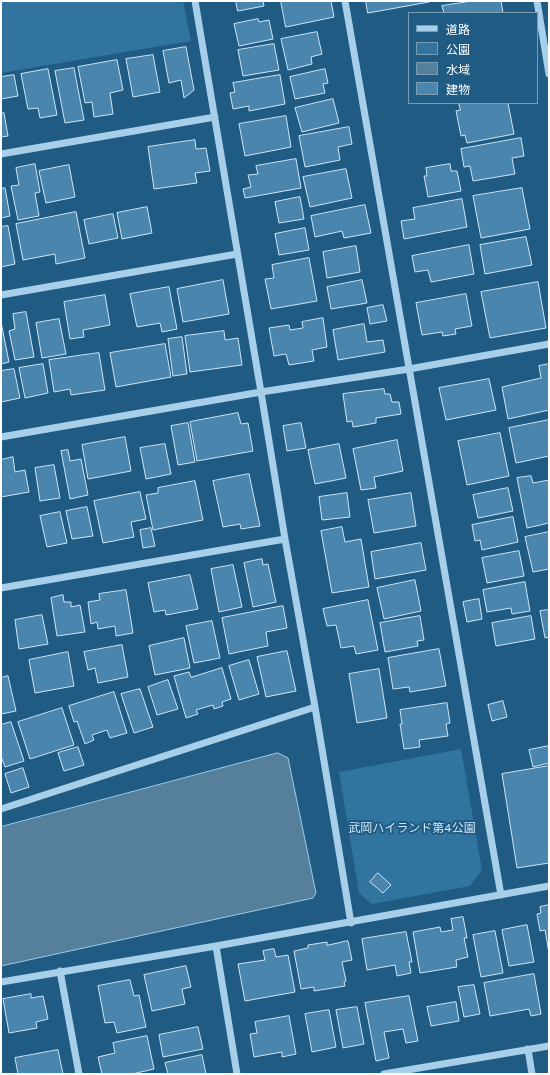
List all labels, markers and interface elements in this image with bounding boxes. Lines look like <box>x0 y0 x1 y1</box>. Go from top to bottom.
legend <box>408 12 538 104</box>
text: 道路 <box>446 23 470 37</box>
text: 公園 <box>446 43 470 57</box>
text: 水域 <box>446 63 470 77</box>
text: 建物 <box>446 83 470 97</box>
park label: 武岡ハイランド第4公園 <box>348 821 476 835</box>

